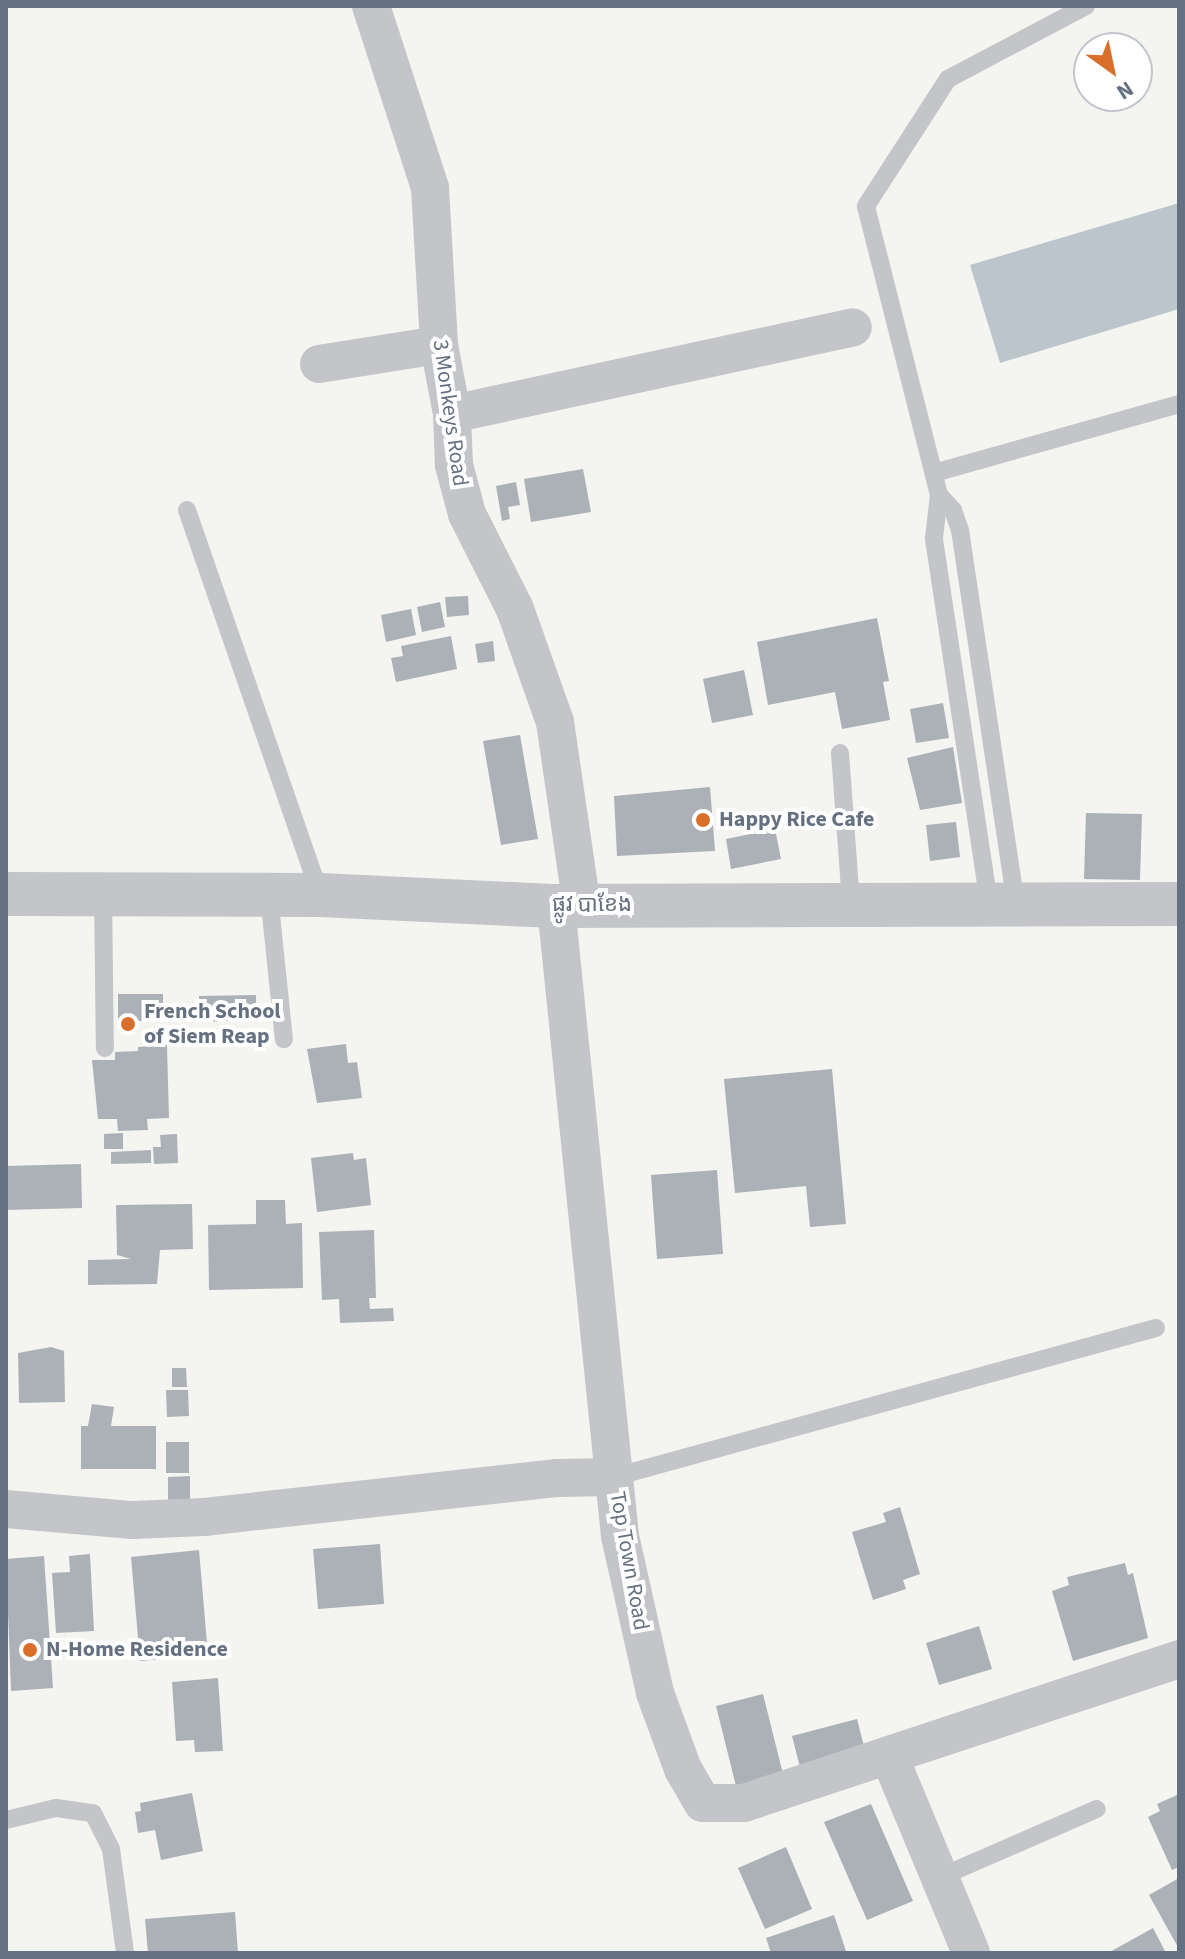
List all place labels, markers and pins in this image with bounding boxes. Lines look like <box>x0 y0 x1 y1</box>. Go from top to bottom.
place label: Happy Rice Cafe <box>719 807 874 833</box>
marker: Happy Rice Cafe <box>694 811 712 829</box>
place label: French School of Siem Reap <box>144 998 281 1050</box>
marker: French School of Siem Reap <box>119 1015 137 1033</box>
place label: N-Home Residence <box>46 1637 228 1663</box>
marker: N-Home Residence <box>21 1641 39 1659</box>

